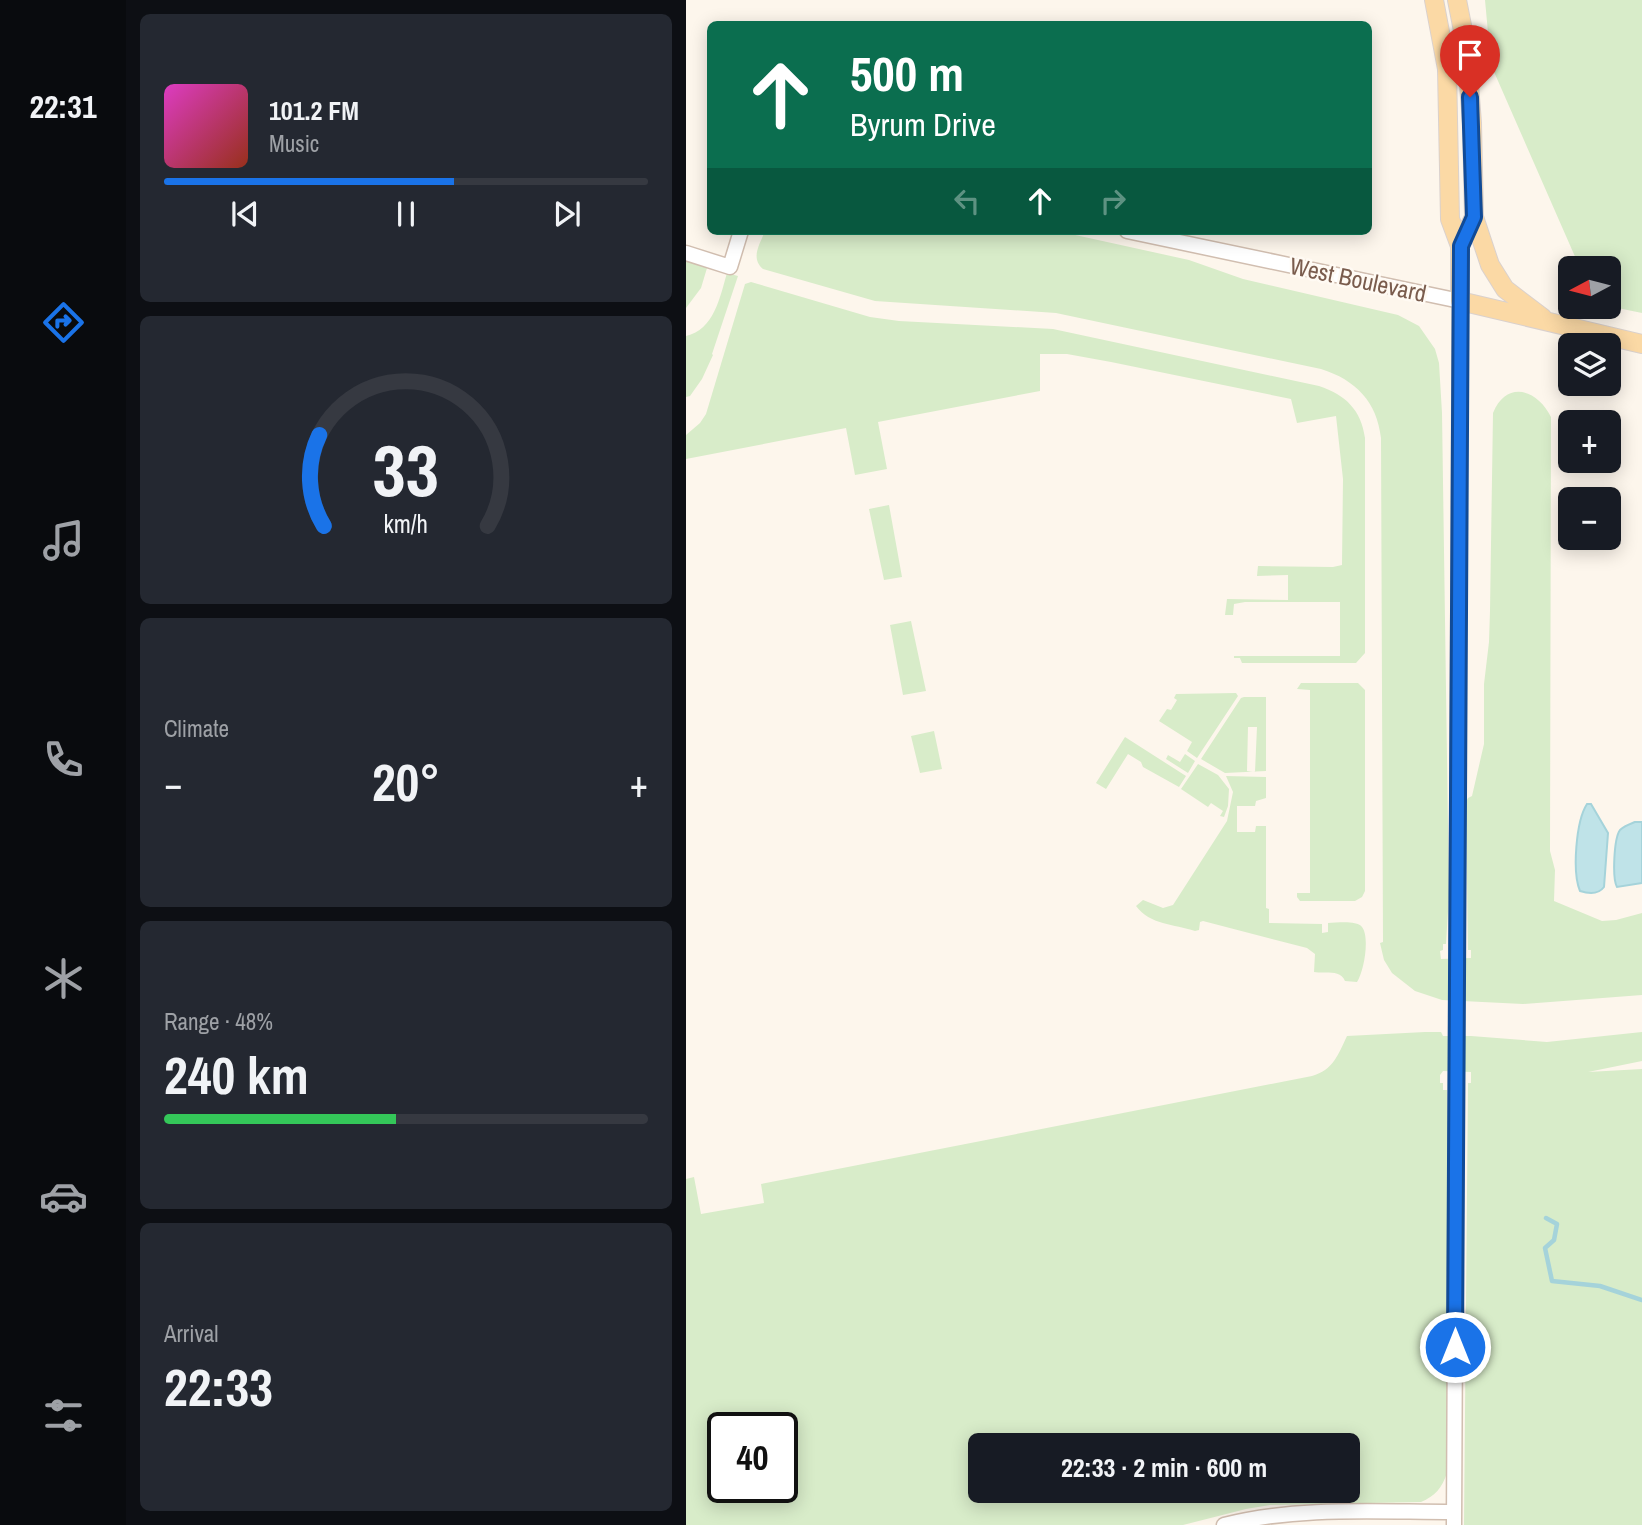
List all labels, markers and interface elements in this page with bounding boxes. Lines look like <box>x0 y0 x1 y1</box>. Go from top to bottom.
pin <box>1440 25 1500 97</box>
icon: arrive <box>1451 36 1489 74</box>
text: 500 m <box>850 40 964 106</box>
icon: ahead <box>735 49 826 140</box>
text: 22:31 <box>29 85 97 128</box>
text: 101.2 FM <box>269 93 359 128</box>
text: Byrum Drive <box>850 103 996 146</box>
text: Music <box>269 128 319 159</box>
icon: left <box>948 182 986 220</box>
icon: ahead <box>1021 182 1059 220</box>
icon: right <box>1094 182 1132 220</box>
icon: previous <box>226 195 264 233</box>
icon: pause <box>387 195 425 233</box>
icon: next <box>548 195 586 233</box>
street label: West Boulevard <box>1287 249 1429 309</box>
north arrow <box>1558 256 1620 318</box>
map controls <box>1558 256 1621 550</box>
icon: directions <box>39 298 88 347</box>
button: layers <box>1558 333 1621 396</box>
button: + <box>1558 410 1621 473</box>
text: 33 <box>373 422 439 520</box>
button: − <box>1558 487 1621 550</box>
text: km/h <box>384 507 428 541</box>
icon: music <box>39 516 88 565</box>
text: Climate <box>164 713 229 744</box>
icon: phone <box>39 735 88 784</box>
text: 20° <box>372 747 440 817</box>
text: − <box>164 758 182 809</box>
text: + <box>630 758 648 809</box>
icon: climate <box>39 954 88 1003</box>
text: Range · 48% <box>164 1006 273 1037</box>
text: 240 km <box>164 1040 309 1110</box>
icon: car <box>39 1172 88 1221</box>
position arrow <box>1418 1310 1492 1384</box>
text: Arrival <box>164 1318 219 1349</box>
text: 22:33 <box>164 1352 273 1422</box>
icon: filters <box>39 1391 88 1440</box>
speed limit sign: 40 <box>707 1412 798 1503</box>
text: 22:33 · 2 min · 600 m <box>1061 1450 1267 1485</box>

